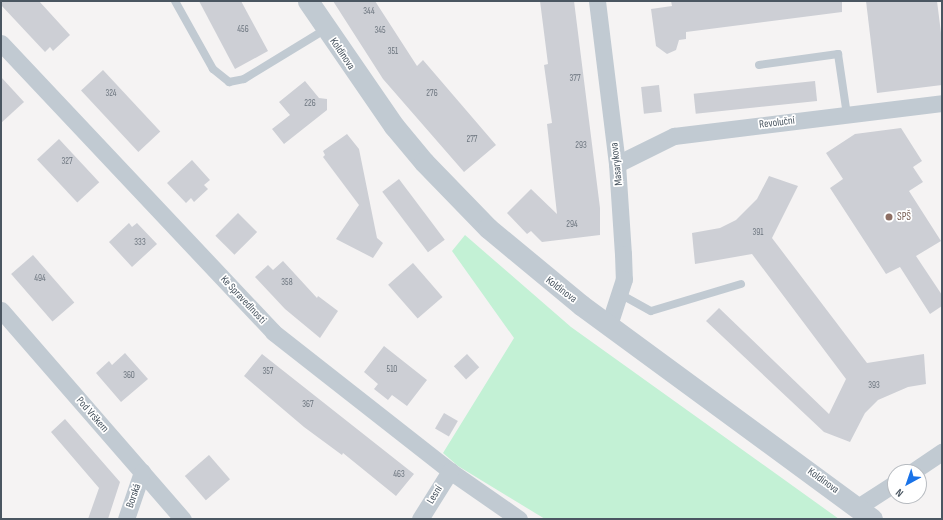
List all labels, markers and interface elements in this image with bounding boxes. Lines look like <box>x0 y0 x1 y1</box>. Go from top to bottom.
house number: 344 <box>363 7 375 17</box>
house number: 456 <box>237 25 249 35</box>
house number: 345 <box>374 26 386 36</box>
street label: Koldinova <box>327 36 357 72</box>
house number: 351 <box>388 47 398 57</box>
house number: 377 <box>570 74 580 84</box>
house number: 324 <box>105 89 117 99</box>
house number: 276 <box>426 89 438 99</box>
house number: 226 <box>304 99 316 109</box>
street label: Revoluční <box>758 114 796 132</box>
house number: 277 <box>467 135 477 145</box>
house number: 293 <box>575 141 587 151</box>
street label: Masarykova <box>608 142 626 186</box>
house number: 327 <box>61 157 73 167</box>
place label: SPŠ <box>897 210 911 224</box>
marker: SPŠ <box>884 212 894 222</box>
house number: 294 <box>566 220 578 230</box>
house number: 391 <box>753 228 763 238</box>
house number: 333 <box>134 238 146 248</box>
street label: Ke Spravedlnosti <box>217 273 269 327</box>
house number: 494 <box>34 274 46 284</box>
street label: Koldinova <box>543 274 579 306</box>
house number: 358 <box>281 278 293 288</box>
house number: 510 <box>387 365 397 375</box>
house number: 357 <box>263 367 273 377</box>
house number: 360 <box>123 371 135 381</box>
house number: 393 <box>868 381 880 391</box>
street label: Pod Vrškem <box>73 395 111 435</box>
house number: 367 <box>302 400 314 410</box>
north arrow <box>887 464 927 504</box>
street label: Koldinova <box>805 465 841 497</box>
house number: 463 <box>393 470 405 480</box>
street label: Borská <box>124 482 144 510</box>
street label: Lesní <box>424 483 446 507</box>
text: N <box>893 486 906 500</box>

